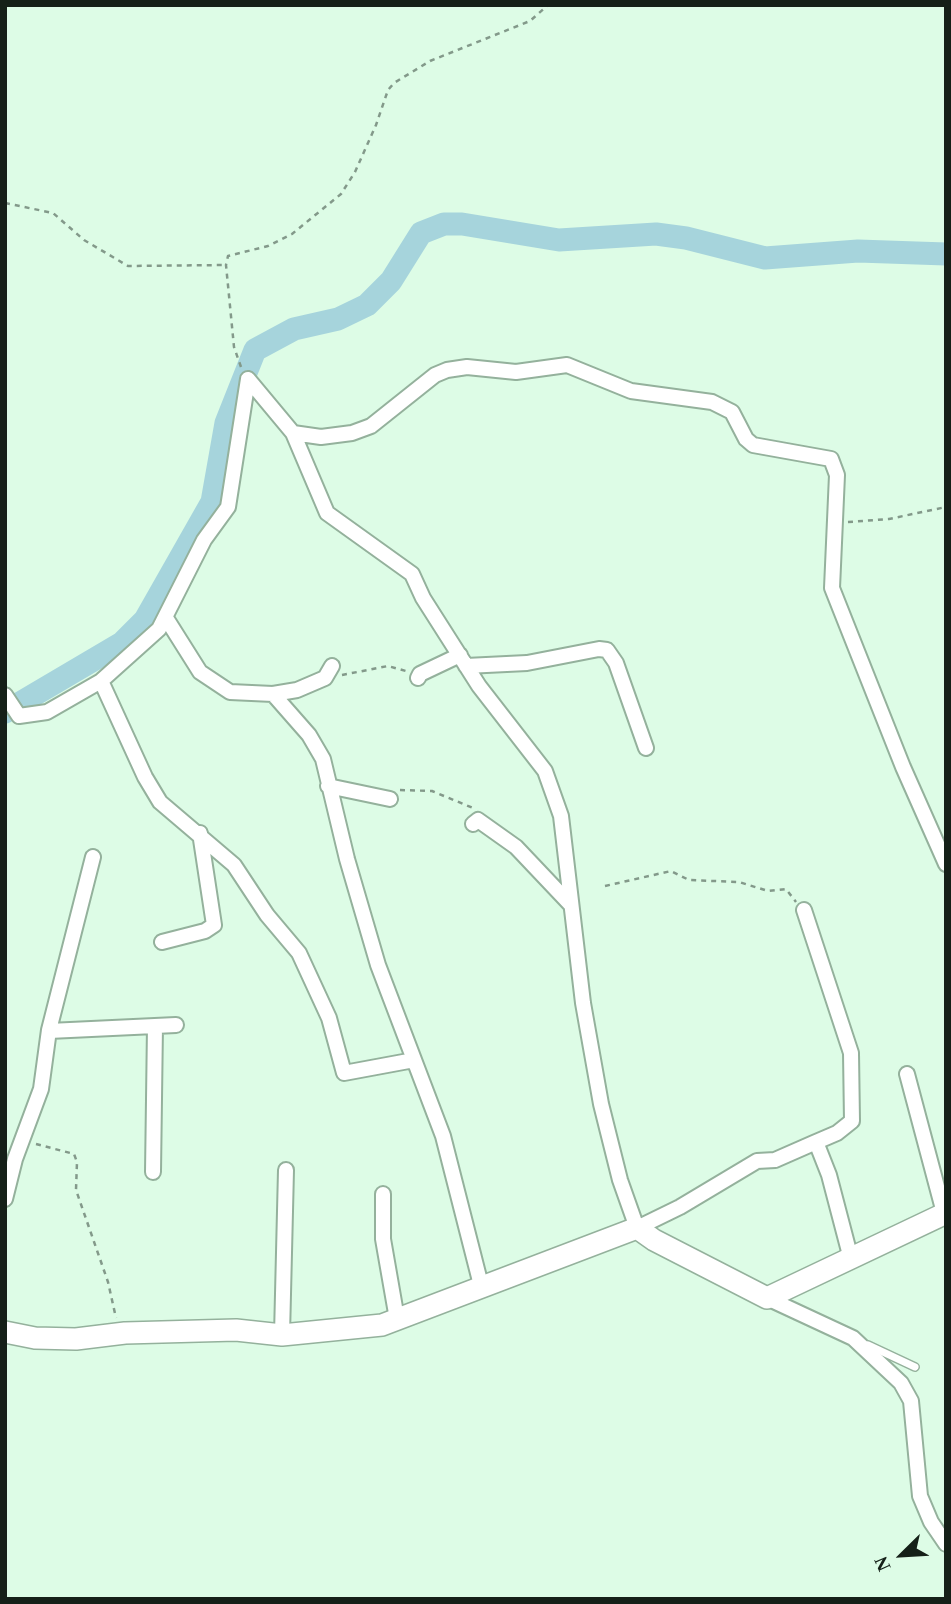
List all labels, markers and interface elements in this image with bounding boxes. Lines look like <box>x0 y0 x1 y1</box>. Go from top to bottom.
north arrow <box>867 1520 937 1590</box>
text: N <box>870 1553 895 1574</box>

